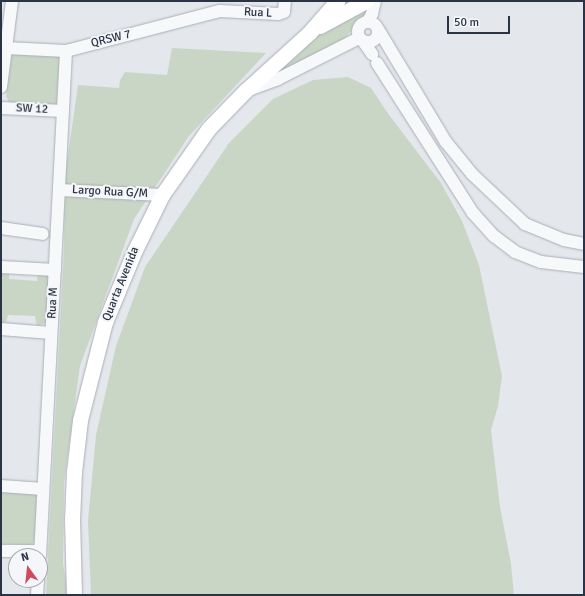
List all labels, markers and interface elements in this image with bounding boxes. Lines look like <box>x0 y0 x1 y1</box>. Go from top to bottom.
street label: Rua L <box>243 5 273 21</box>
scale bar <box>449 8 512 34</box>
text: 50 m <box>454 15 479 30</box>
street label: QRSW 7 <box>89 27 133 51</box>
street label: SW 12 <box>16 101 48 117</box>
street label: Largo Rua G/M <box>72 183 148 201</box>
street label: Quarta Avenida <box>100 245 142 323</box>
street label: Rua M <box>45 287 61 319</box>
north arrow <box>8 548 48 588</box>
text: N <box>20 550 30 564</box>

